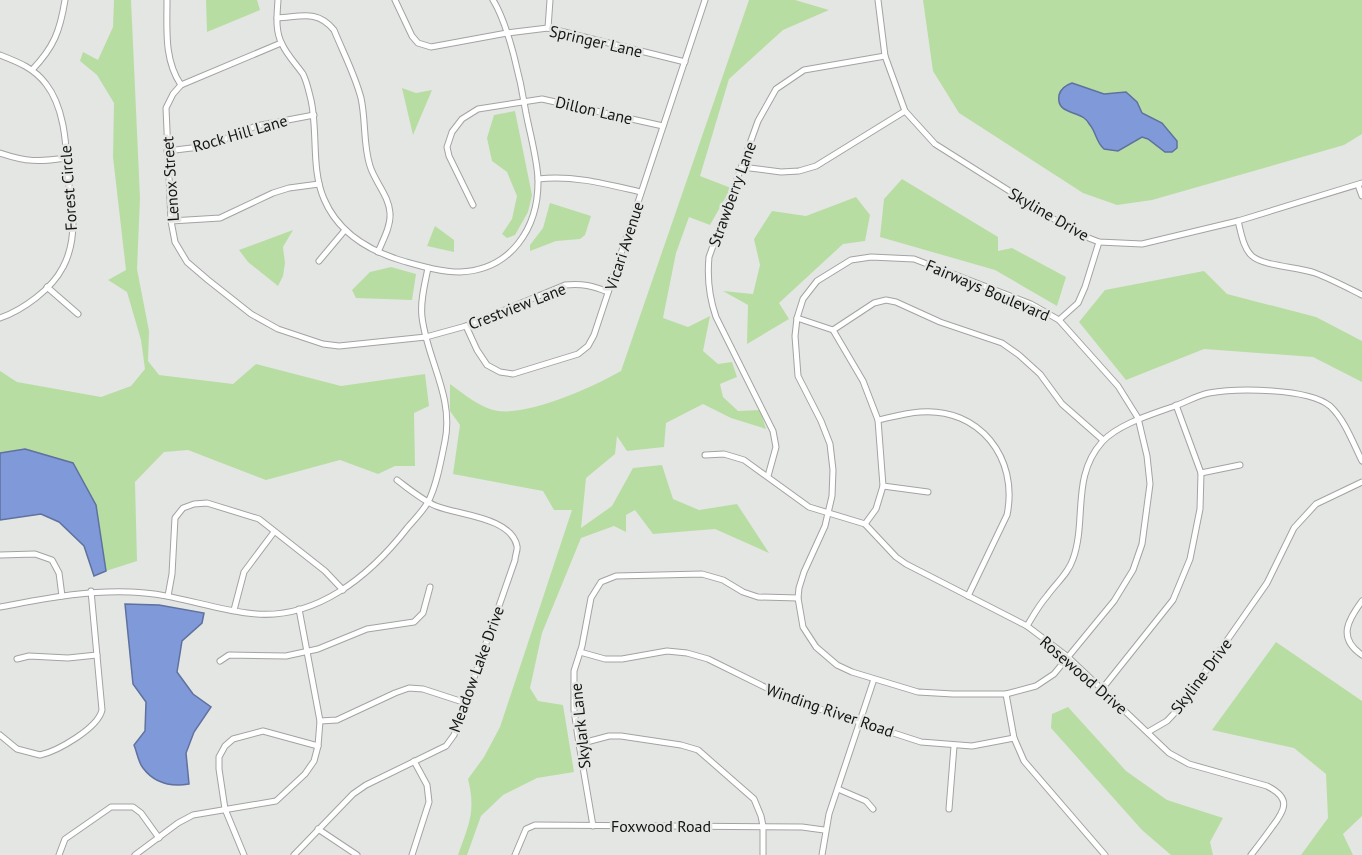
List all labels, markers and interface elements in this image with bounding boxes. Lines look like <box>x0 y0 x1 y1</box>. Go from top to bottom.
street label: Springer Lane <box>548 21 644 61</box>
street label: Dillon Lane <box>554 91 634 129</box>
street label: Rock Hill Lane <box>190 110 290 156</box>
street label: Lenox Street <box>157 135 183 222</box>
street label: Strawberry Lane <box>704 139 760 249</box>
street label: Forest Circle <box>55 145 81 231</box>
street label: Skyline Drive <box>1005 183 1093 245</box>
street label: Vicari Avenue <box>600 199 648 294</box>
street label: Fairways Boulevard <box>923 255 1053 325</box>
street label: Crestview Lane <box>465 278 569 334</box>
street label: Meadow Lake Drive <box>444 603 508 735</box>
street label: Rosewood Drive <box>1036 632 1132 718</box>
street label: Skyline Drive <box>1166 634 1236 718</box>
street label: Winding River Road <box>763 679 897 741</box>
street label: Skylark Lane <box>566 682 594 770</box>
street label: Foxwood Road <box>611 816 711 836</box>

